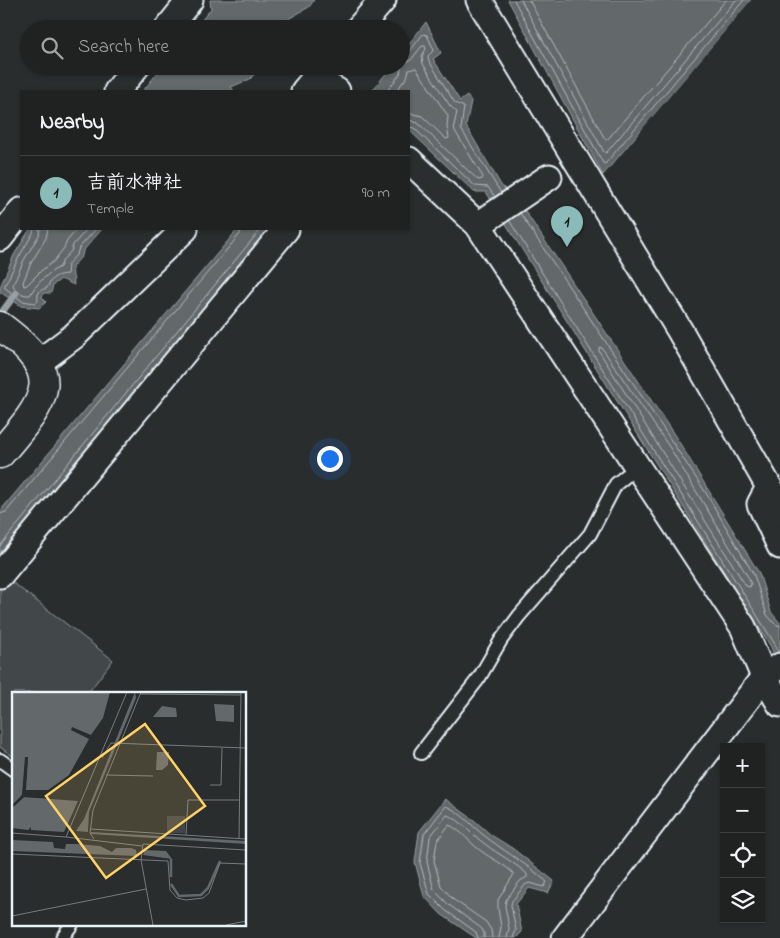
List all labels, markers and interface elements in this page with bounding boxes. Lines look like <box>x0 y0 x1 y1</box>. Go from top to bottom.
search box <box>20 20 410 75</box>
icon: search <box>38 34 66 62</box>
text: Search here <box>78 34 169 61</box>
text: Nearby <box>40 108 104 138</box>
text: 吉前水神社 <box>87 170 182 197</box>
text: 1 <box>53 181 59 205</box>
text: 90 m <box>362 181 390 205</box>
text: Temple <box>87 197 134 221</box>
pin: 1 <box>551 206 583 247</box>
your location <box>317 446 343 472</box>
inset map <box>12 692 246 926</box>
map controls <box>720 743 765 923</box>
button: + <box>720 743 765 788</box>
button: − <box>720 788 765 833</box>
button: locate <box>720 833 765 878</box>
button: layers <box>720 878 765 923</box>

